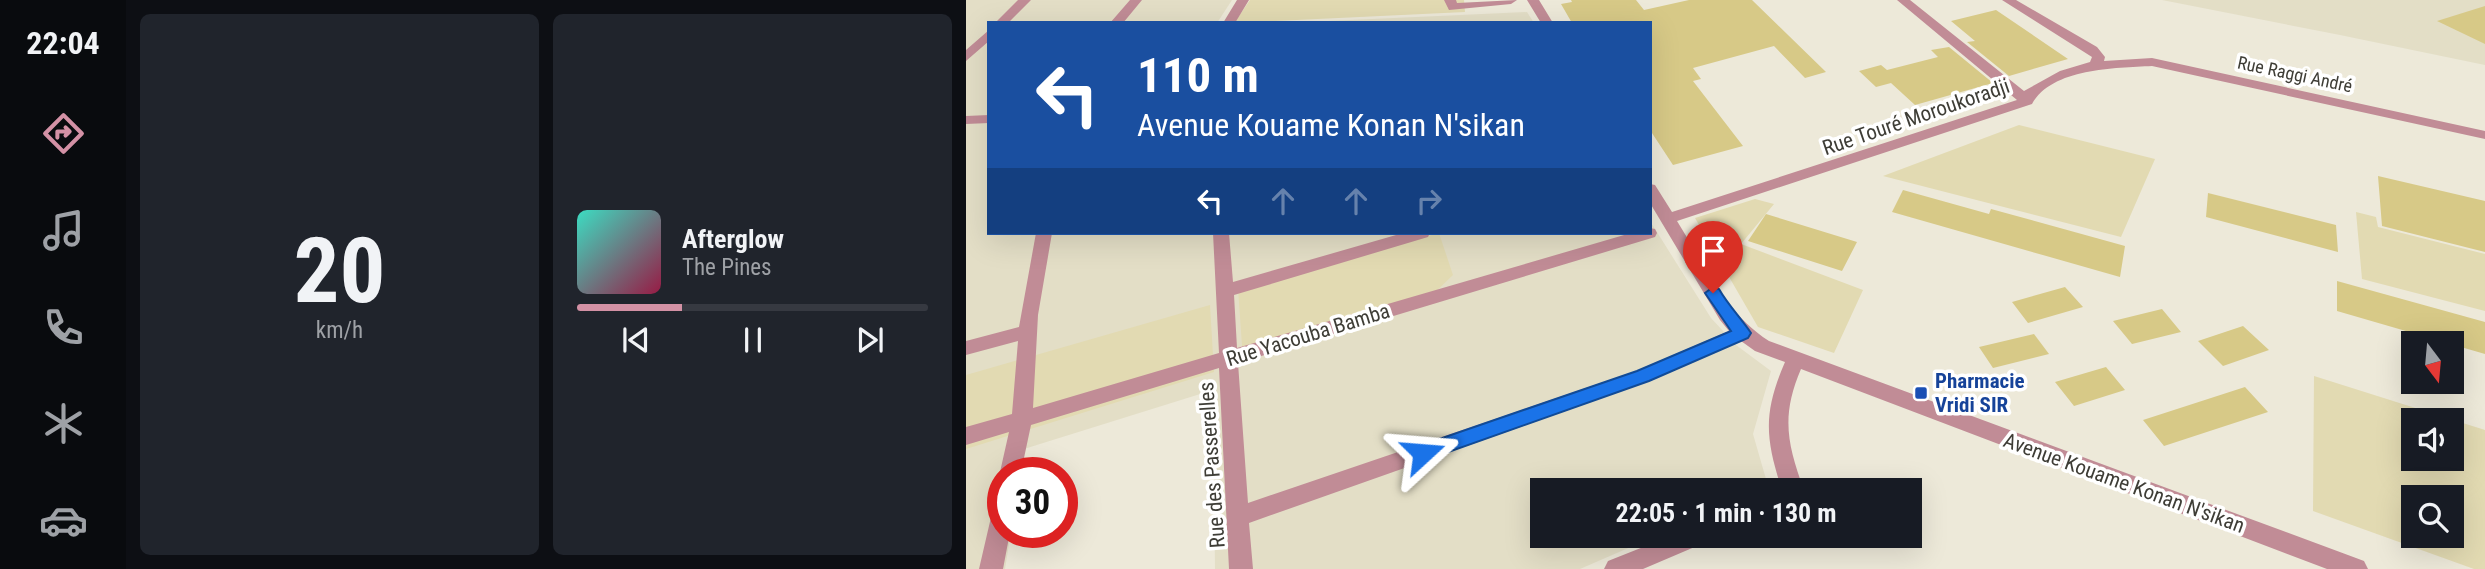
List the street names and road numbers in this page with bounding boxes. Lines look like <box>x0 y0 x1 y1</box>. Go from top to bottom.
street label: Rue Raggi André <box>2236 52 2354 96</box>
street label: Rue Touré Moroukoradji <box>1819 74 2013 160</box>
street label: Rue Yacouba Bamba <box>1223 299 1393 371</box>
street label: Rue des Passerelles <box>1194 381 1230 549</box>
street label: Avenue Kouame Konan N'sikan <box>2000 428 2248 538</box>

